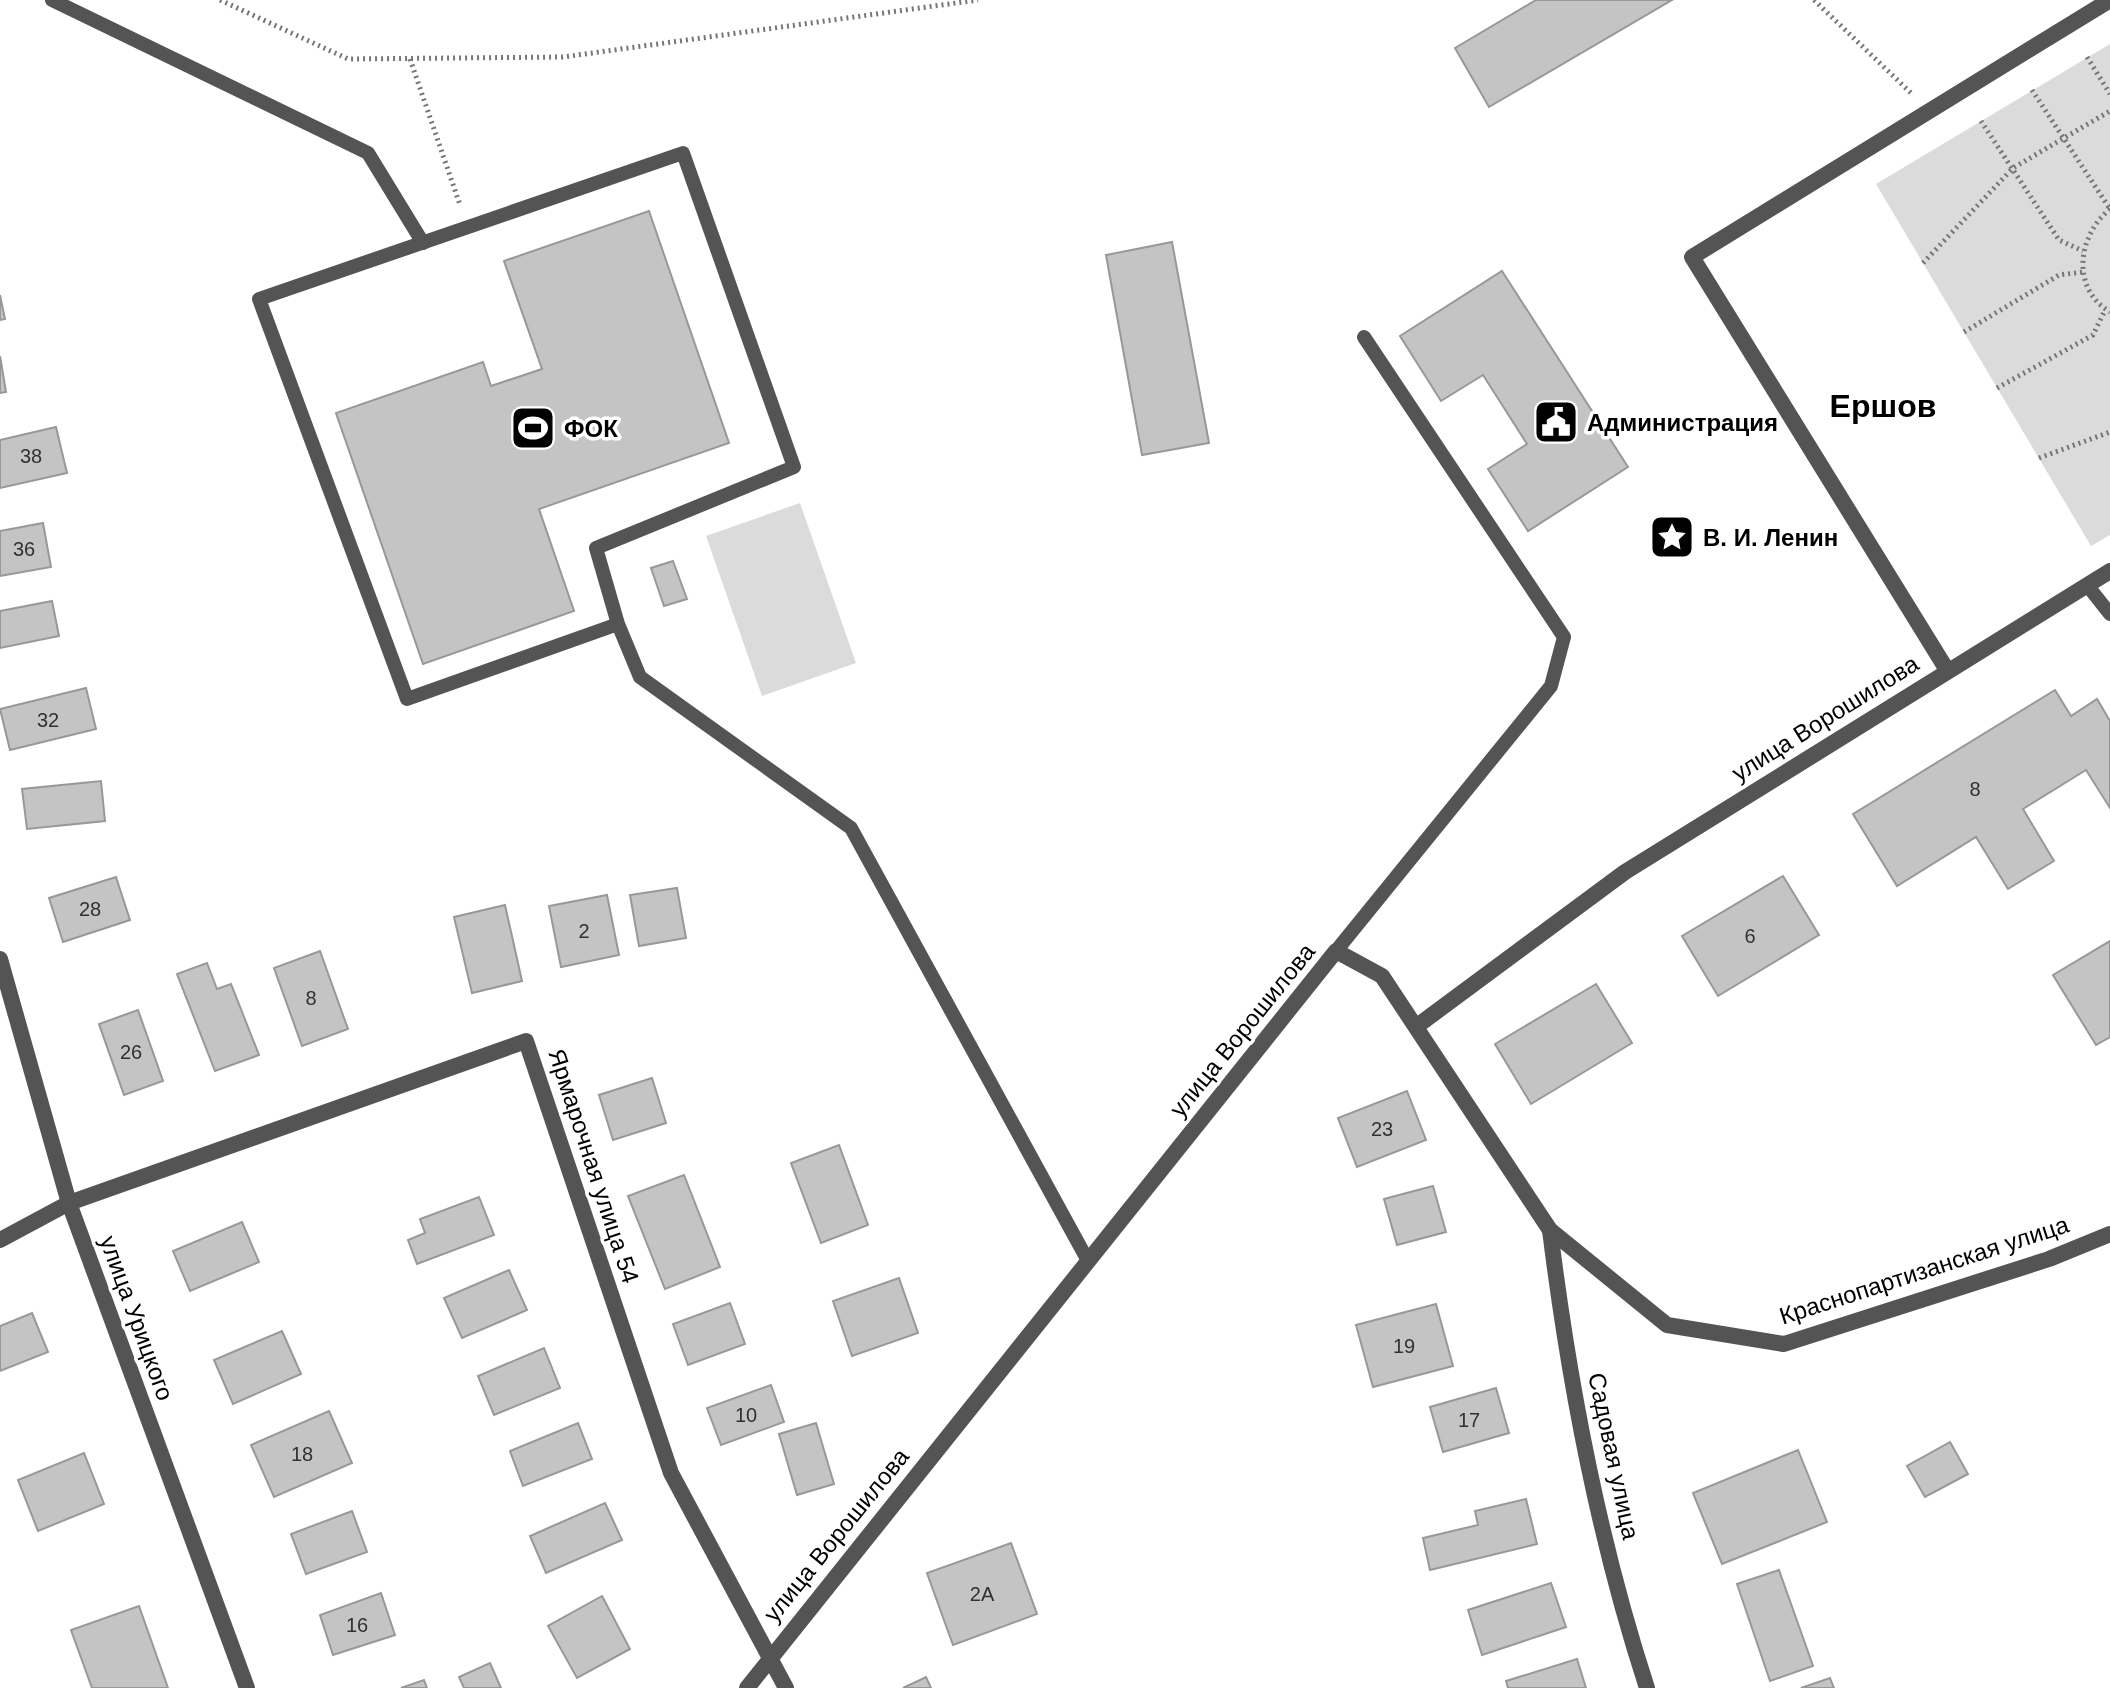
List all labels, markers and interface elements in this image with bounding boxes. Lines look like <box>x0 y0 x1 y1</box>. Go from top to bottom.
district label: Ершов <box>1830 388 1936 424</box>
public building icon: Администрация <box>1532 398 1580 446</box>
sports icon: ФОК <box>509 404 557 452</box>
place label: Администрация <box>1587 409 1778 436</box>
place label: ФОК <box>564 415 618 442</box>
house number: 38 <box>20 445 42 467</box>
place icon: В. И. Ленин <box>1648 513 1696 561</box>
place label: В. И. Ленин <box>1703 524 1838 551</box>
house number: 36 <box>13 538 35 560</box>
street label: улица Ворошилова <box>1727 649 1924 786</box>
house number: 32 <box>37 709 59 731</box>
house number: 8 <box>1969 778 1981 800</box>
house number: 28 <box>79 898 101 920</box>
house number: 2 <box>578 920 590 942</box>
house number: 6 <box>1744 925 1756 947</box>
street label: улица Ворошилова <box>1164 938 1320 1122</box>
house number: 8 <box>305 987 317 1009</box>
house number: 26 <box>120 1041 142 1063</box>
street label: Ярмарочная улица 54 <box>543 1045 645 1287</box>
house number: 23 <box>1371 1118 1393 1140</box>
street label: Краснопартизанская улица <box>1776 1210 2073 1330</box>
street label: улица Урицкого <box>95 1232 179 1404</box>
house number: 19 <box>1393 1335 1415 1357</box>
street label: Садовая улица <box>1583 1370 1645 1542</box>
house number: 10 <box>735 1404 757 1426</box>
house number: 17 <box>1458 1409 1480 1431</box>
house number: 18 <box>291 1443 313 1465</box>
street label: улица Ворошилова <box>758 1443 914 1627</box>
house number: 2А <box>970 1583 995 1605</box>
house number: 16 <box>346 1614 368 1636</box>

